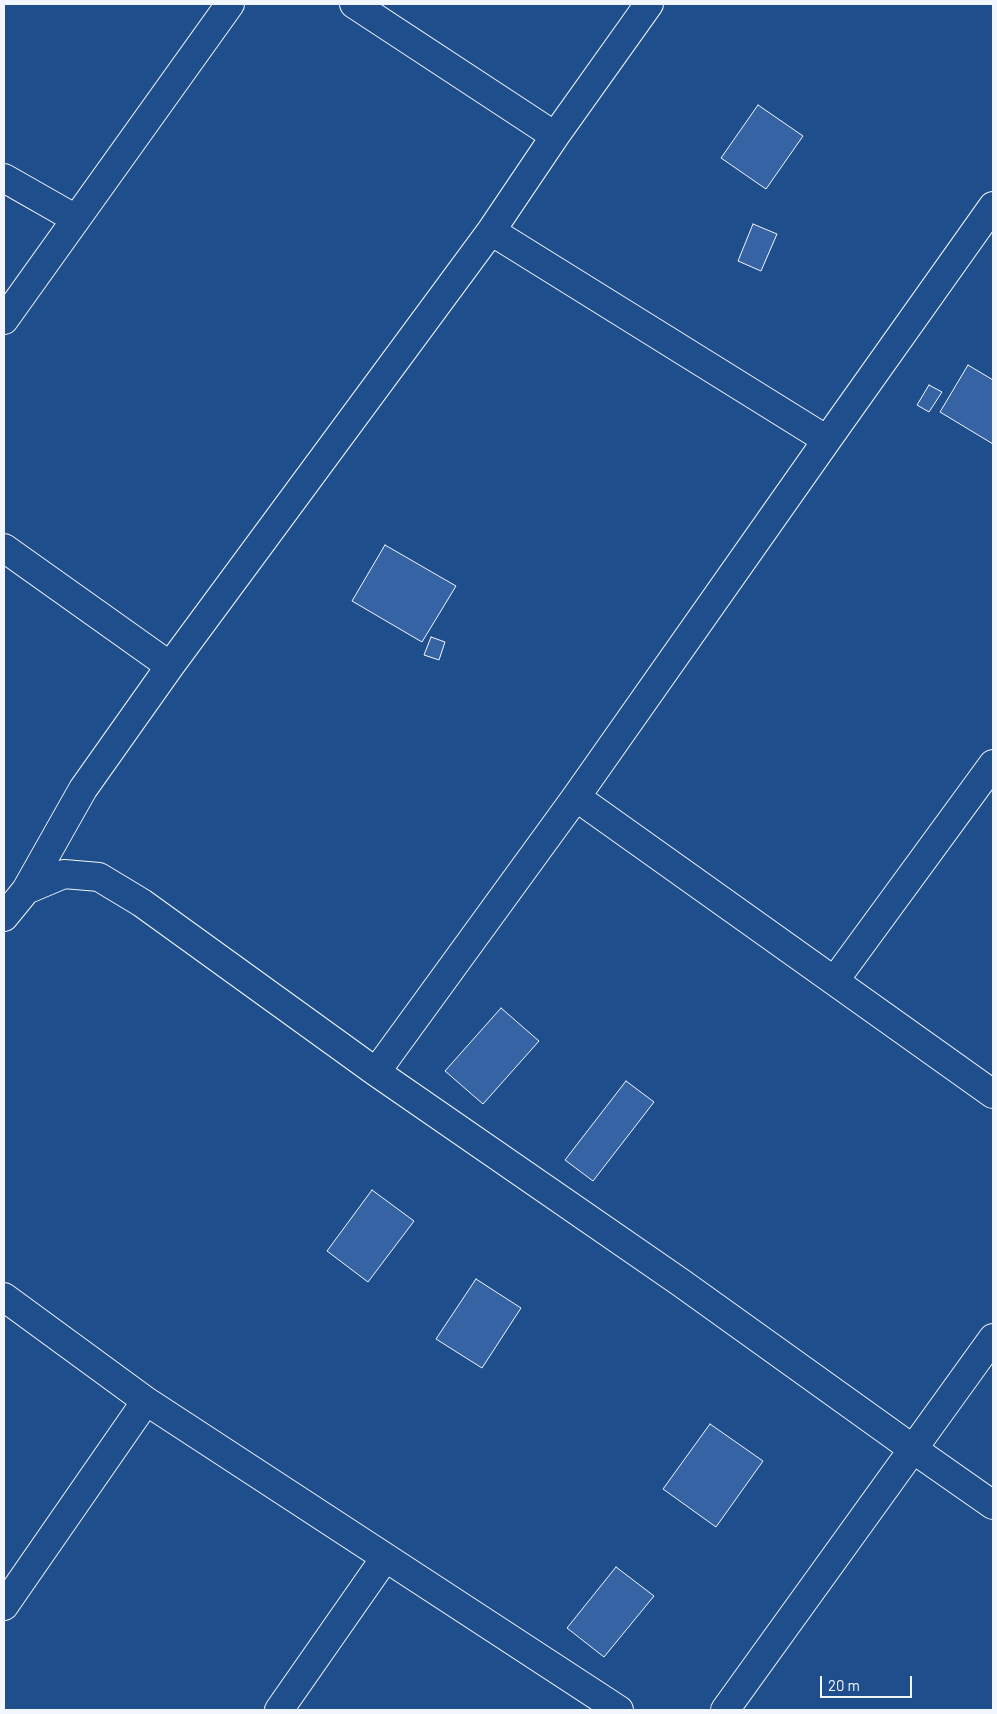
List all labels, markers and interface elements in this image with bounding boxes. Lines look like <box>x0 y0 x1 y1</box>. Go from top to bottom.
scale bar <box>822 1666 914 1698</box>
text: 20 m <box>828 1676 860 1694</box>

